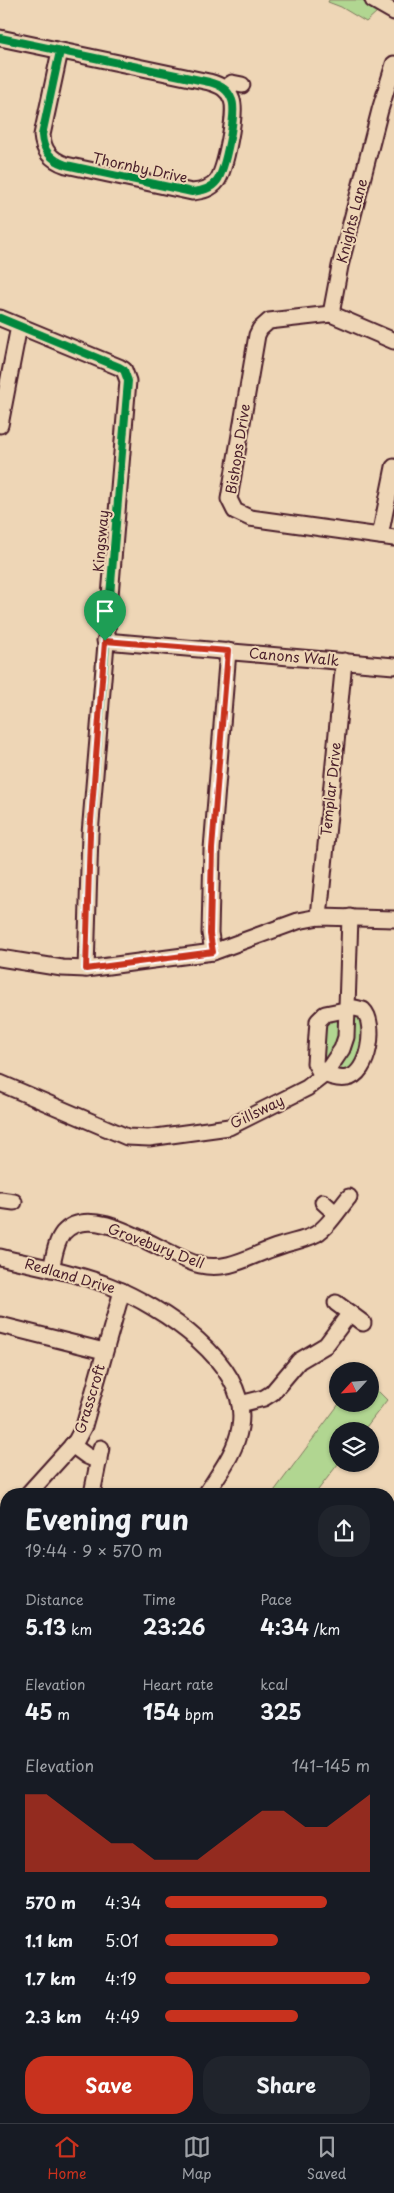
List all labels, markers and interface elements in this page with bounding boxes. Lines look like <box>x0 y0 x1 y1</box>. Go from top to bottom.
street label: Thornby Drive <box>91 147 190 188</box>
street label: Knights Lane <box>331 176 372 266</box>
street label: Bishops Drive <box>220 402 255 496</box>
street label: Kingsway <box>87 509 114 573</box>
pin <box>84 590 126 641</box>
icon: arrive <box>91 597 119 625</box>
street label: Canons Walk <box>248 642 340 671</box>
street label: Templar Drive <box>315 741 346 837</box>
street label: Gillsway <box>226 1089 287 1134</box>
street label: Grovebury Dell <box>105 1217 208 1274</box>
street label: Redland Drive <box>22 1253 118 1298</box>
street label: Grasscroft <box>69 1361 110 1436</box>
north arrow <box>329 1362 379 1412</box>
map controls <box>329 1362 379 1472</box>
button: layers <box>329 1422 379 1472</box>
text: Evening run <box>25 1497 189 1540</box>
button: share <box>318 1505 370 1557</box>
text: 19:44 · 9 × 570 m <box>25 1538 162 1562</box>
text: Distance <box>25 1589 84 1610</box>
text: Time <box>143 1589 176 1610</box>
text: Pace <box>260 1589 292 1610</box>
text: 5.13 <box>25 1610 67 1642</box>
text: 23:26 <box>143 1610 205 1642</box>
text: 4:34 <box>260 1610 309 1642</box>
text: km <box>67 1619 92 1640</box>
text: /km <box>309 1619 340 1640</box>
text: Elevation <box>25 1674 85 1695</box>
text: Heart rate <box>143 1674 213 1695</box>
text: kcal <box>260 1674 288 1695</box>
text: 45 <box>25 1695 53 1727</box>
text: 154 <box>143 1695 180 1727</box>
text: 325 <box>260 1695 302 1727</box>
text: m <box>53 1704 70 1725</box>
text: bpm <box>180 1704 214 1725</box>
text: Elevation <box>25 1753 94 1777</box>
text: 141–145 m <box>292 1753 370 1777</box>
text: 570 m <box>25 1890 76 1914</box>
text: 4:34 <box>105 1890 141 1914</box>
text: 1.1 km <box>25 1928 73 1952</box>
text: 5:01 <box>105 1928 139 1952</box>
text: 1.7 km <box>25 1966 76 1990</box>
text: 4:19 <box>105 1966 137 1990</box>
text: 2.3 km <box>25 2004 81 2028</box>
text: 4:49 <box>105 2004 140 2028</box>
button: Save <box>25 2056 193 2114</box>
button: Share <box>203 2056 370 2114</box>
tab: Home <box>48 2133 86 2184</box>
tab: Map <box>182 2133 212 2184</box>
tab: Saved <box>307 2133 346 2184</box>

